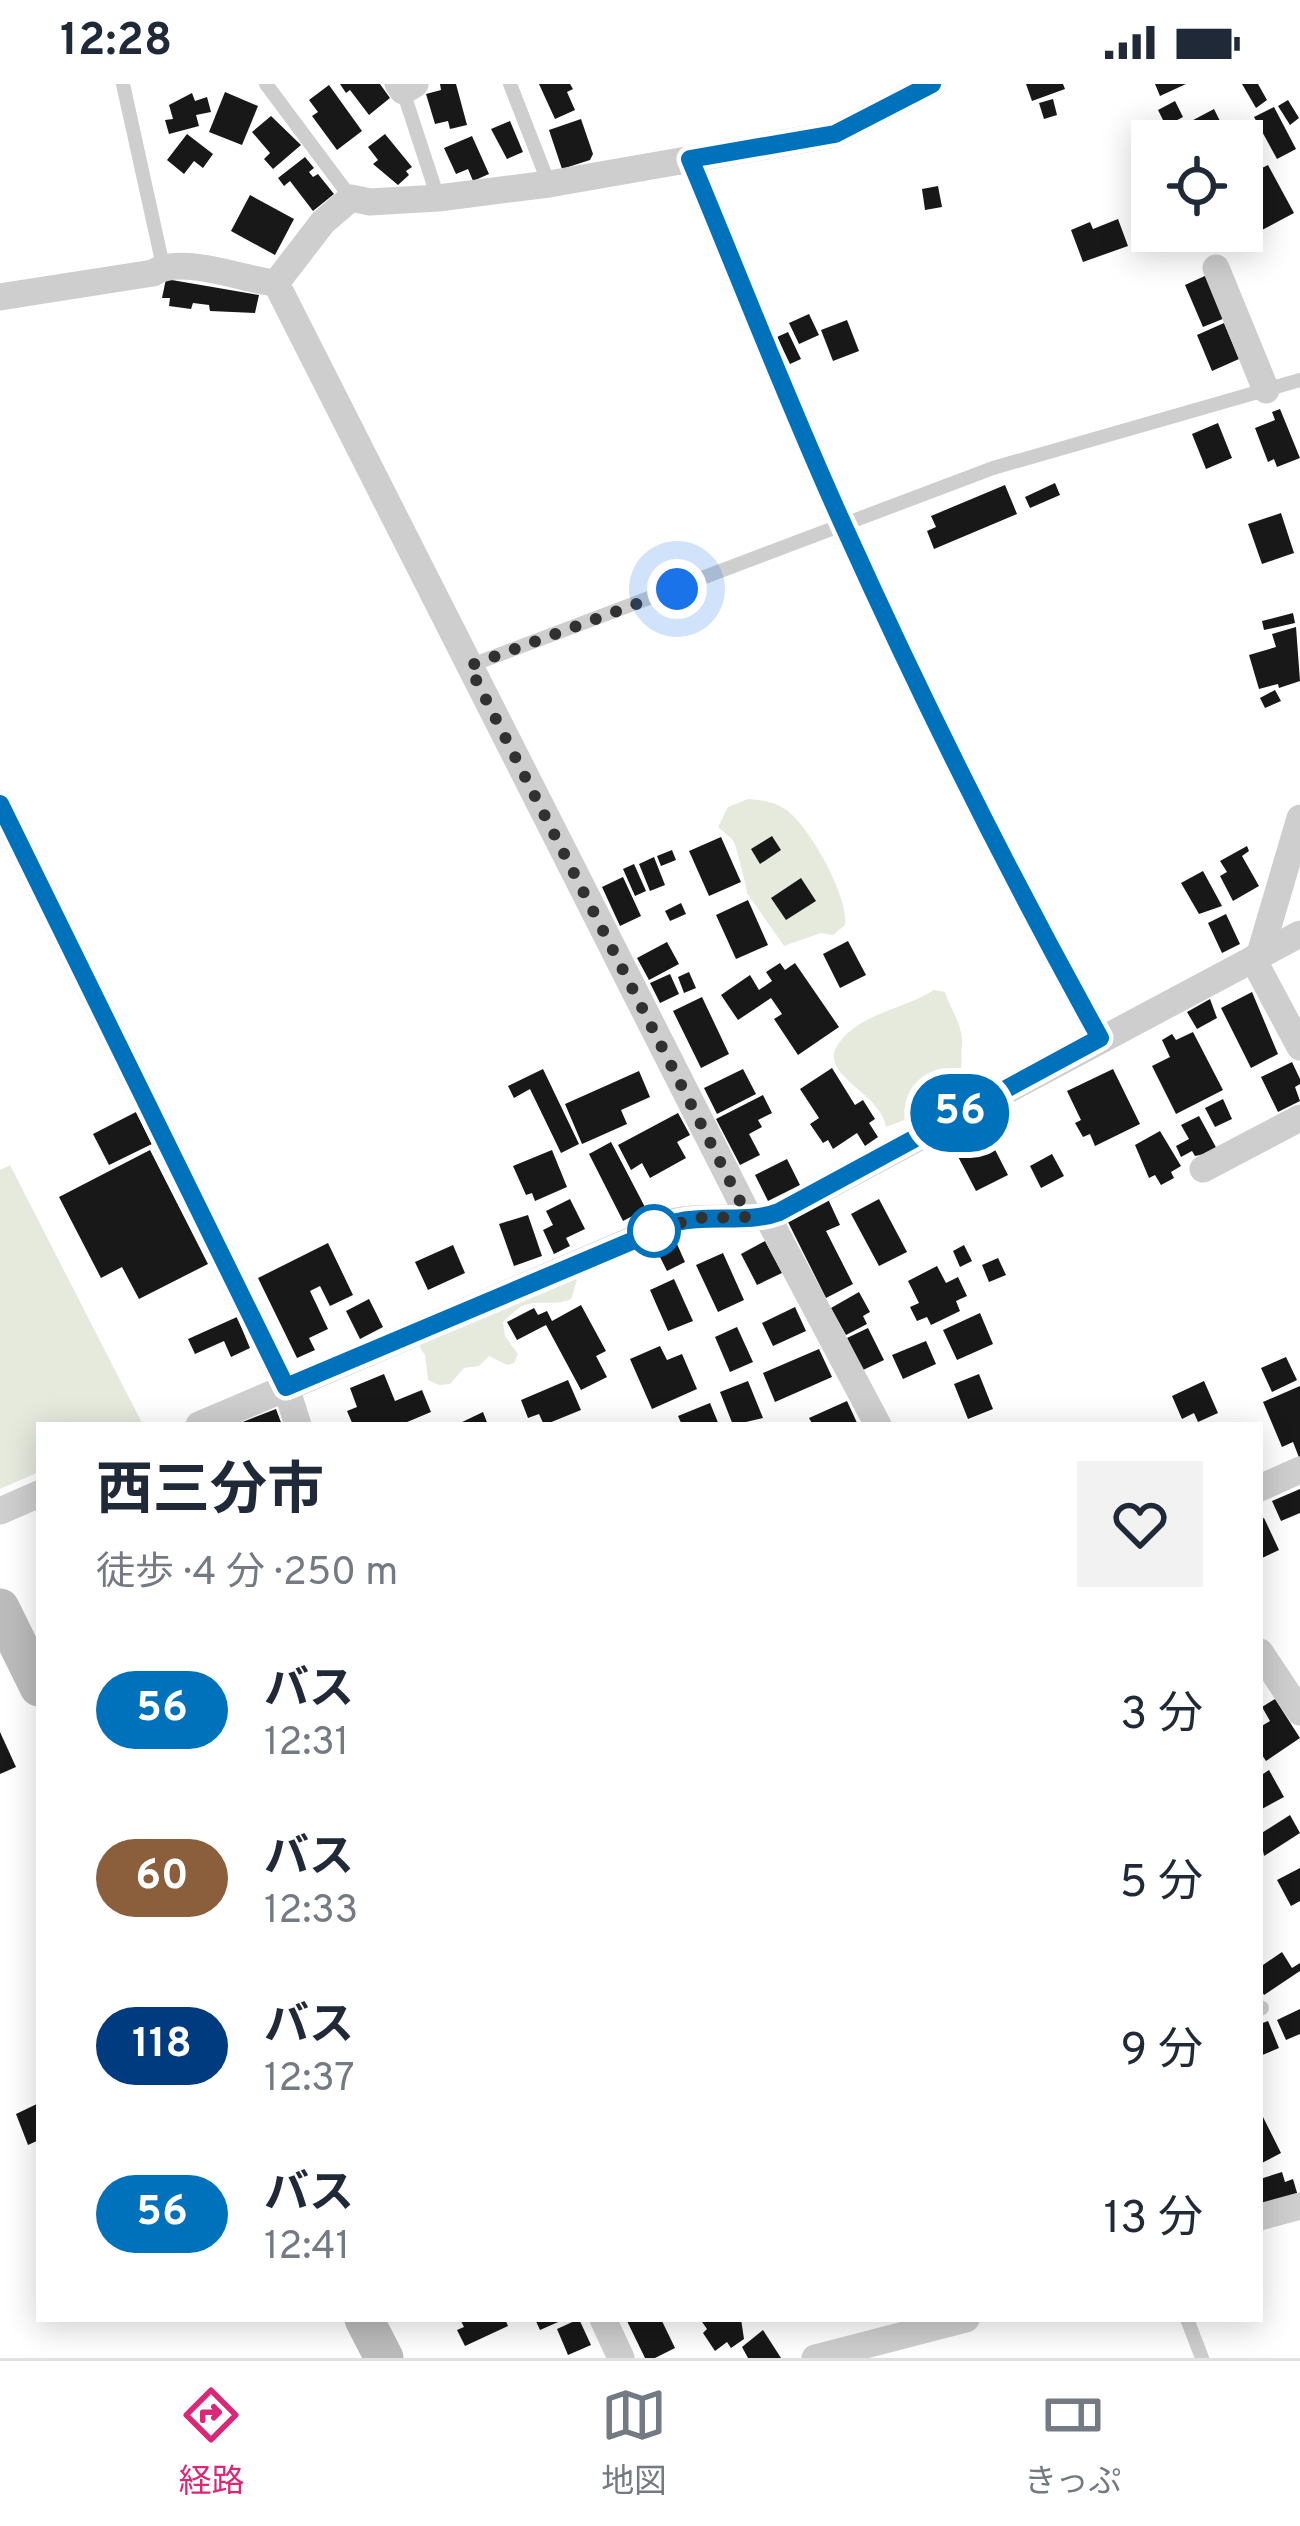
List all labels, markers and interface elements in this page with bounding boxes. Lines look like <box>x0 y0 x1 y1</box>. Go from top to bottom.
text: 12:28 <box>60 14 172 71</box>
map controls <box>1131 120 1263 252</box>
button: locate <box>1131 120 1263 252</box>
your location <box>647 559 707 619</box>
line badge: 56 <box>906 1074 1014 1152</box>
text: 56 <box>934 1086 986 1139</box>
unlabelled marker <box>629 1206 679 1256</box>
text: 西三分市 <box>96 1458 324 1530</box>
button: heart <box>1077 1461 1203 1587</box>
text: 徒歩 · 4 分 · 250 m <box>96 1550 398 1599</box>
text: バス <box>264 1663 354 1720</box>
text: 56 <box>136 1683 188 1736</box>
text: 3 分 <box>1120 1688 1203 1745</box>
text: 12:31 <box>264 1720 349 1769</box>
text: バス <box>264 1831 354 1888</box>
text: 60 <box>135 1851 189 1904</box>
text: 5 分 <box>1119 1856 1203 1913</box>
text: 12:33 <box>264 1888 358 1937</box>
text: バス <box>264 1999 354 2056</box>
text: 118 <box>132 2019 192 2072</box>
text: 9 分 <box>1121 2024 1203 2081</box>
text: 12:37 <box>264 2056 355 2105</box>
text: バス <box>264 2167 354 2224</box>
text: 56 <box>136 2187 188 2240</box>
text: 13 分 <box>1104 2192 1203 2249</box>
text: 12:41 <box>264 2224 350 2273</box>
tab: 経路 <box>178 2382 244 2505</box>
tab: 地図 <box>601 2382 667 2505</box>
tab: きっぷ <box>1024 2382 1122 2505</box>

